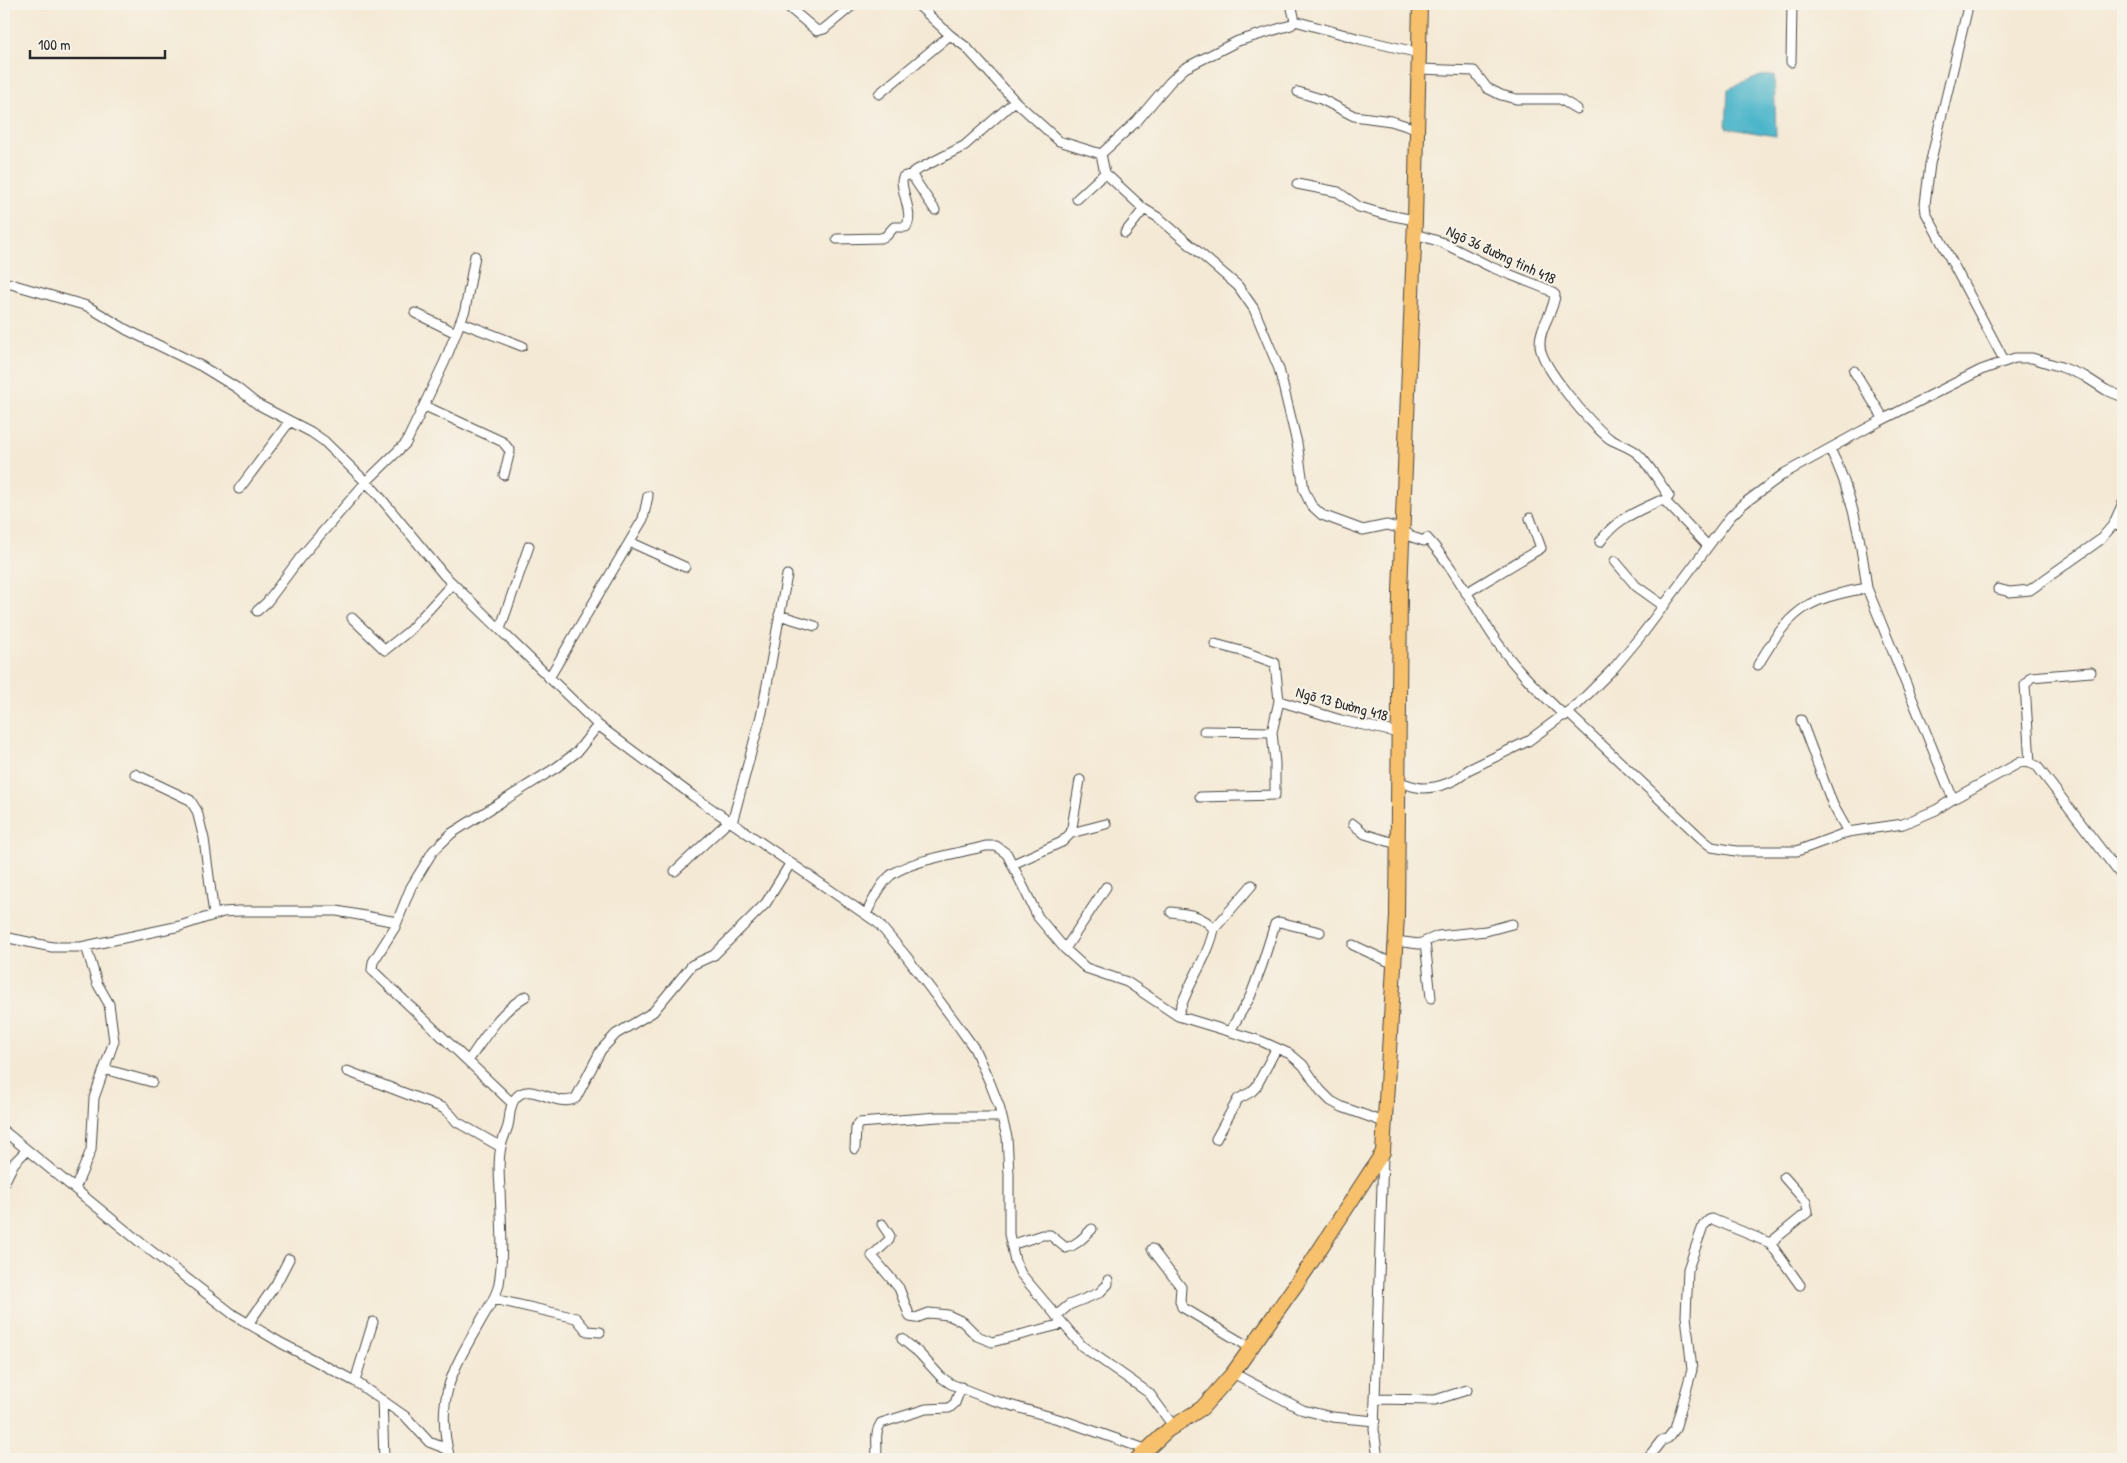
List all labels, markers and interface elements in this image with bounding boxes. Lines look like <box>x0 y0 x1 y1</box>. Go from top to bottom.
scale bar <box>30 28 165 60</box>
text: 100 m <box>38 34 71 55</box>
street label: Ngõ 36 đường tỉnh 418 <box>1443 220 1559 289</box>
street label: Ngõ 13 Đường 418 <box>1294 681 1391 726</box>

